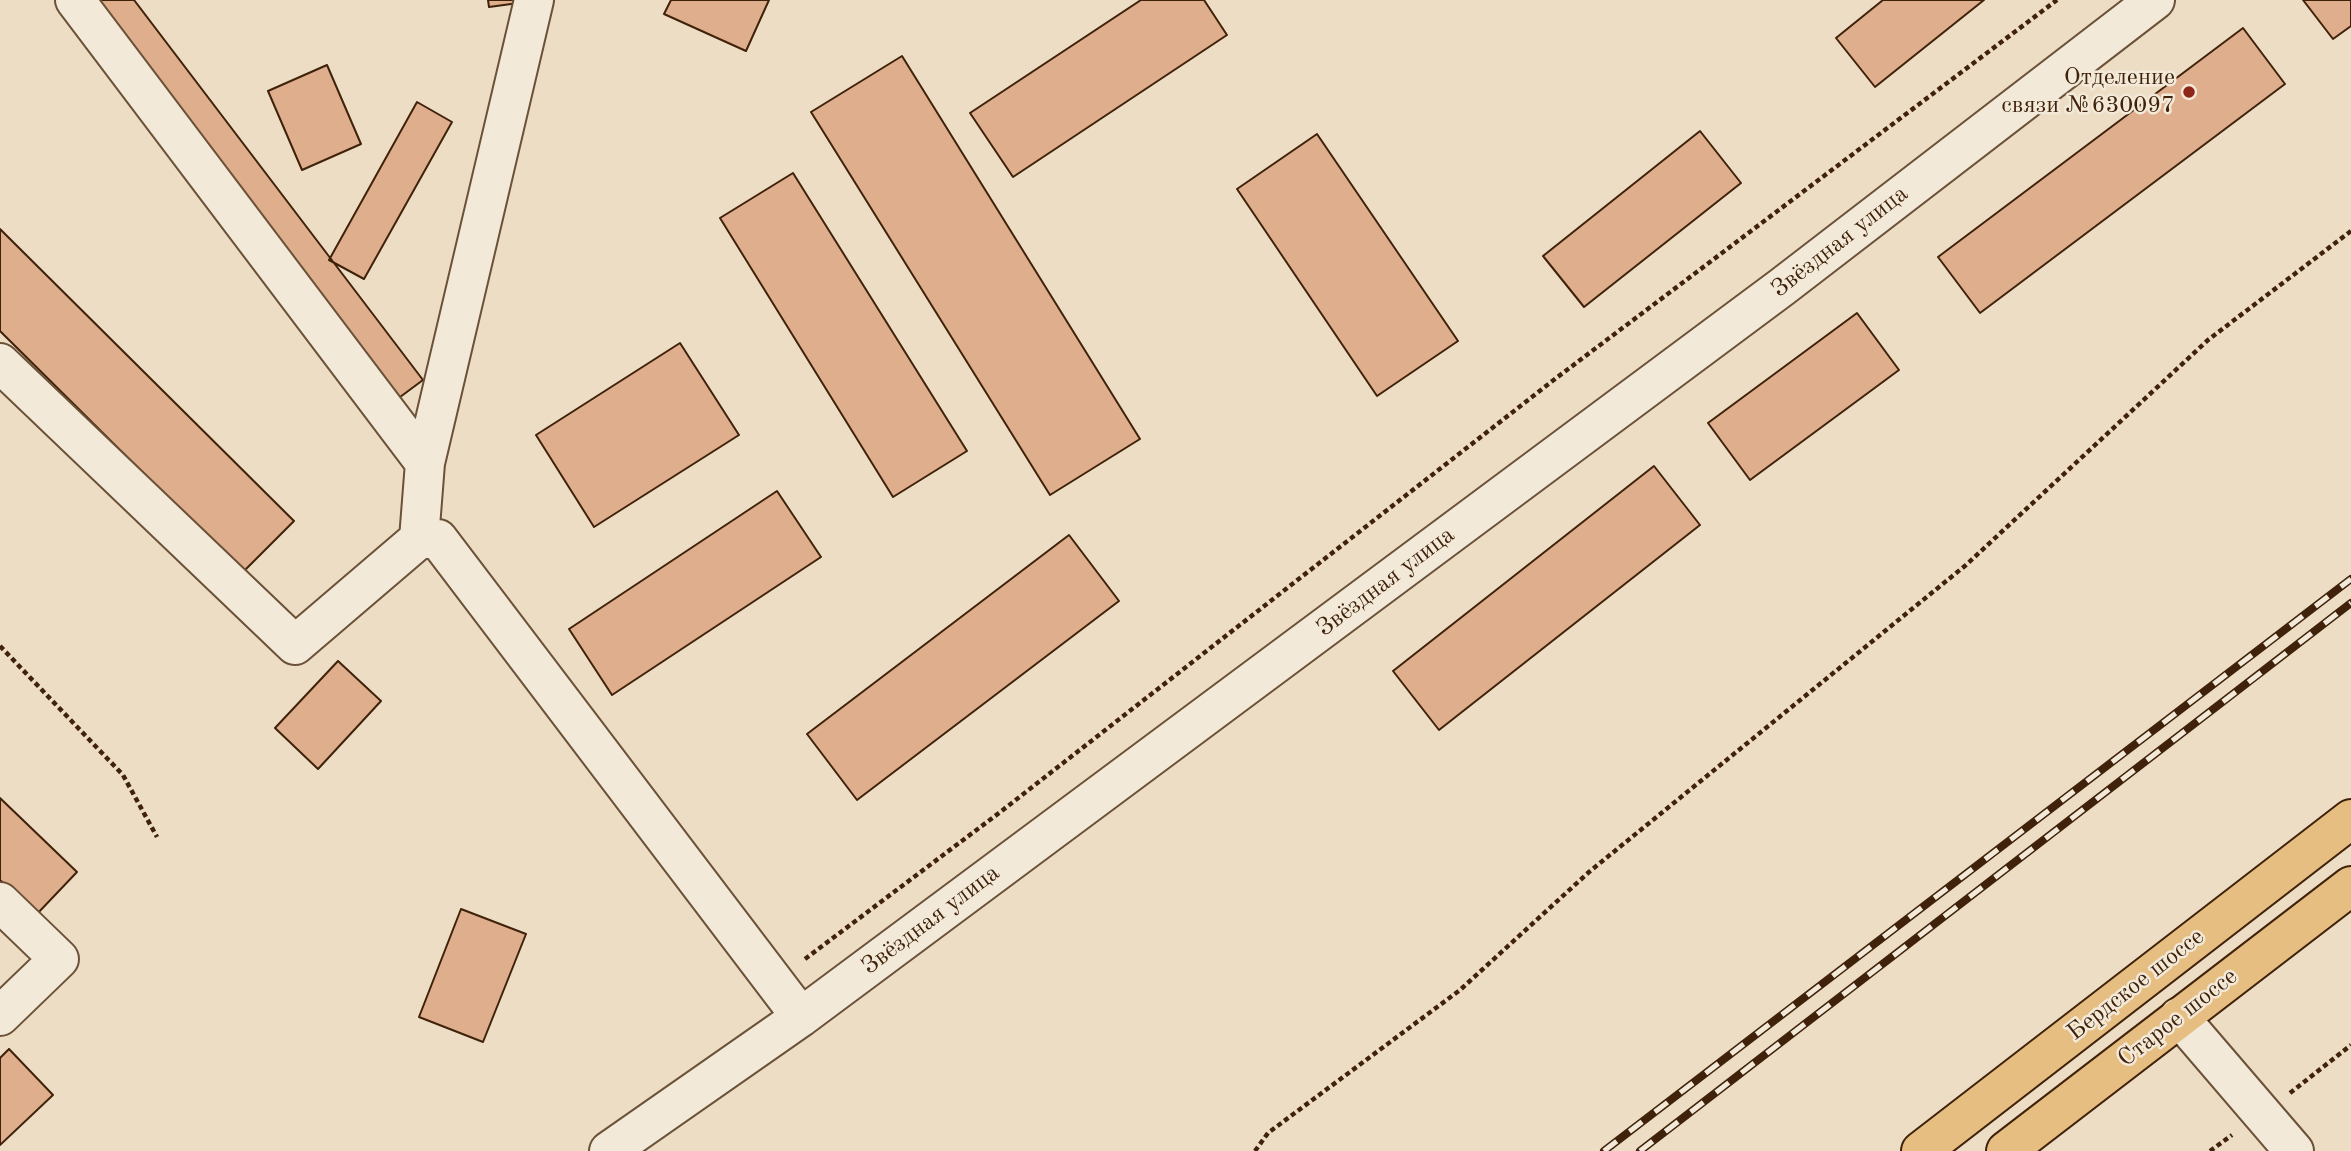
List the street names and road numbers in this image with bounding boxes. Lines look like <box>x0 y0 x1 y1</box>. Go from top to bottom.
street label: Звёздная улица <box>1766 180 1914 304</box>
street label: Звёздная улица <box>1311 521 1461 643</box>
street label: Звёздная улица <box>856 859 1006 981</box>
street label: Бердское шоссе <box>2062 923 2210 1047</box>
street label: Старое шоссе <box>2113 962 2243 1074</box>

